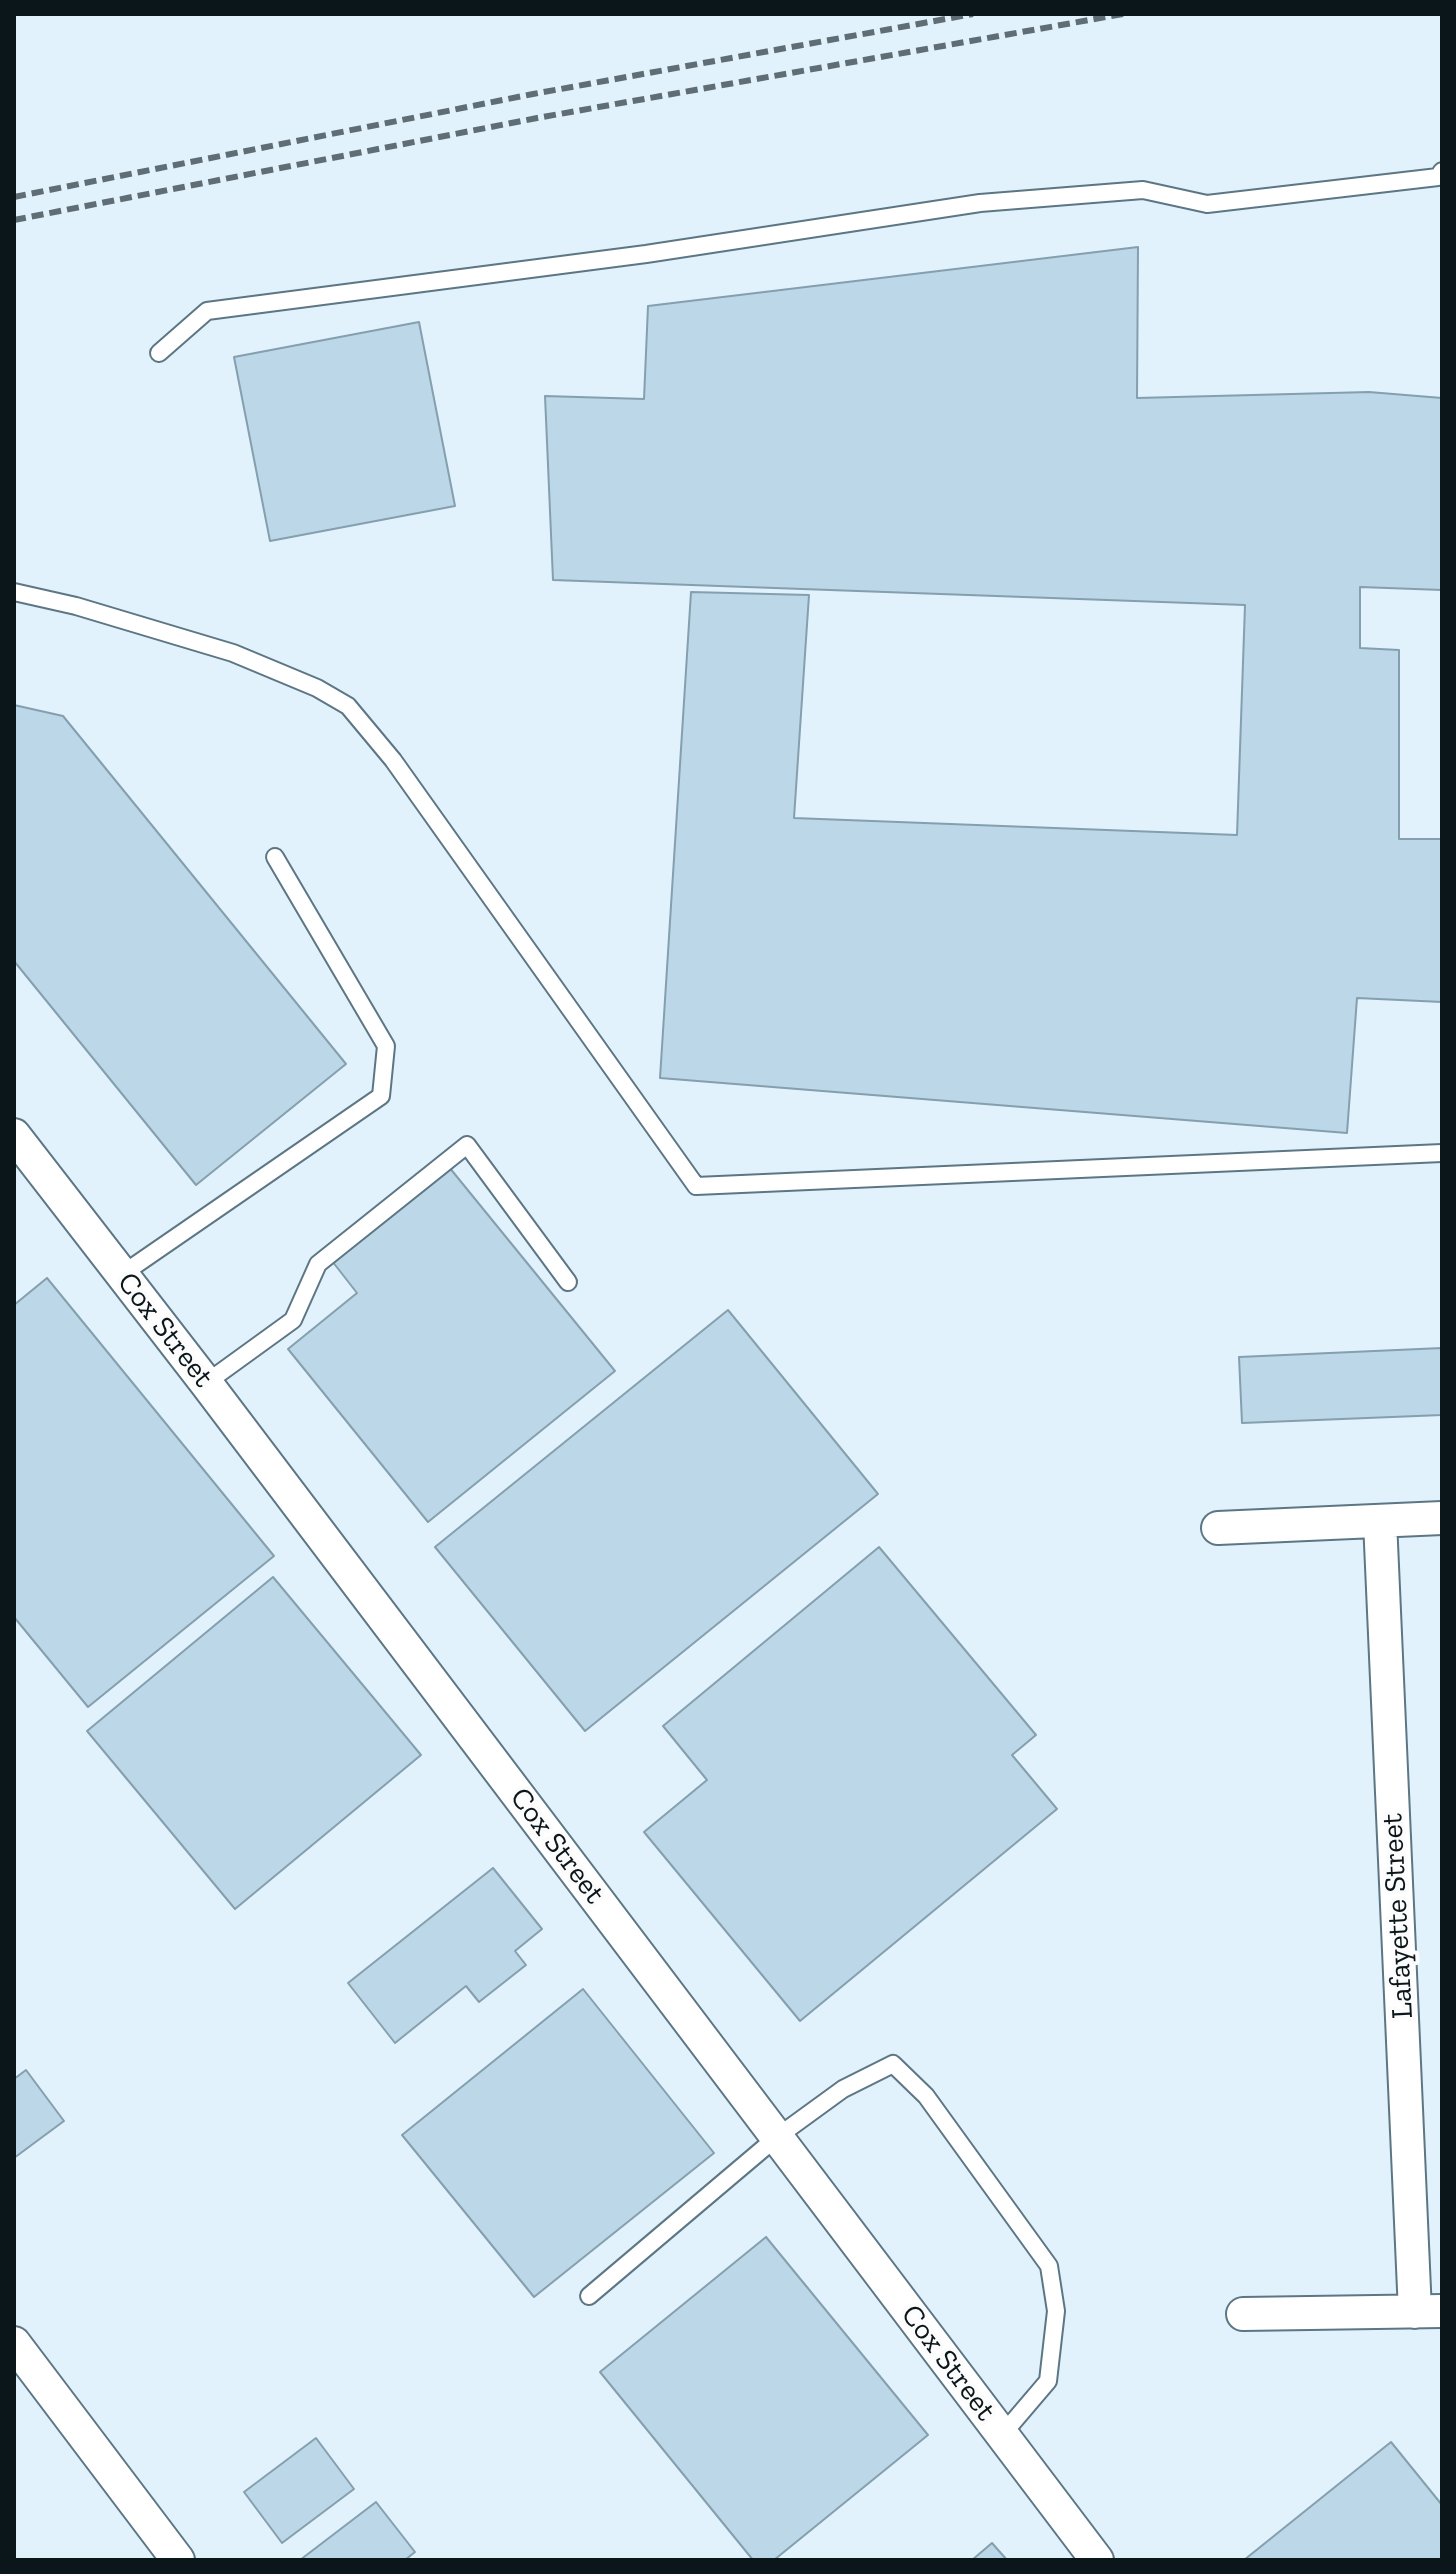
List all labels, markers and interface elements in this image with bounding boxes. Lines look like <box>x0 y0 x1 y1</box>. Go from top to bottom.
street label: Cox Street <box>109 1266 221 1394</box>
street label: Cox Street <box>502 1781 612 1911</box>
street label: Lafayette Street <box>1375 1812 1421 2020</box>
street label: Cox Street <box>893 2298 1003 2428</box>

